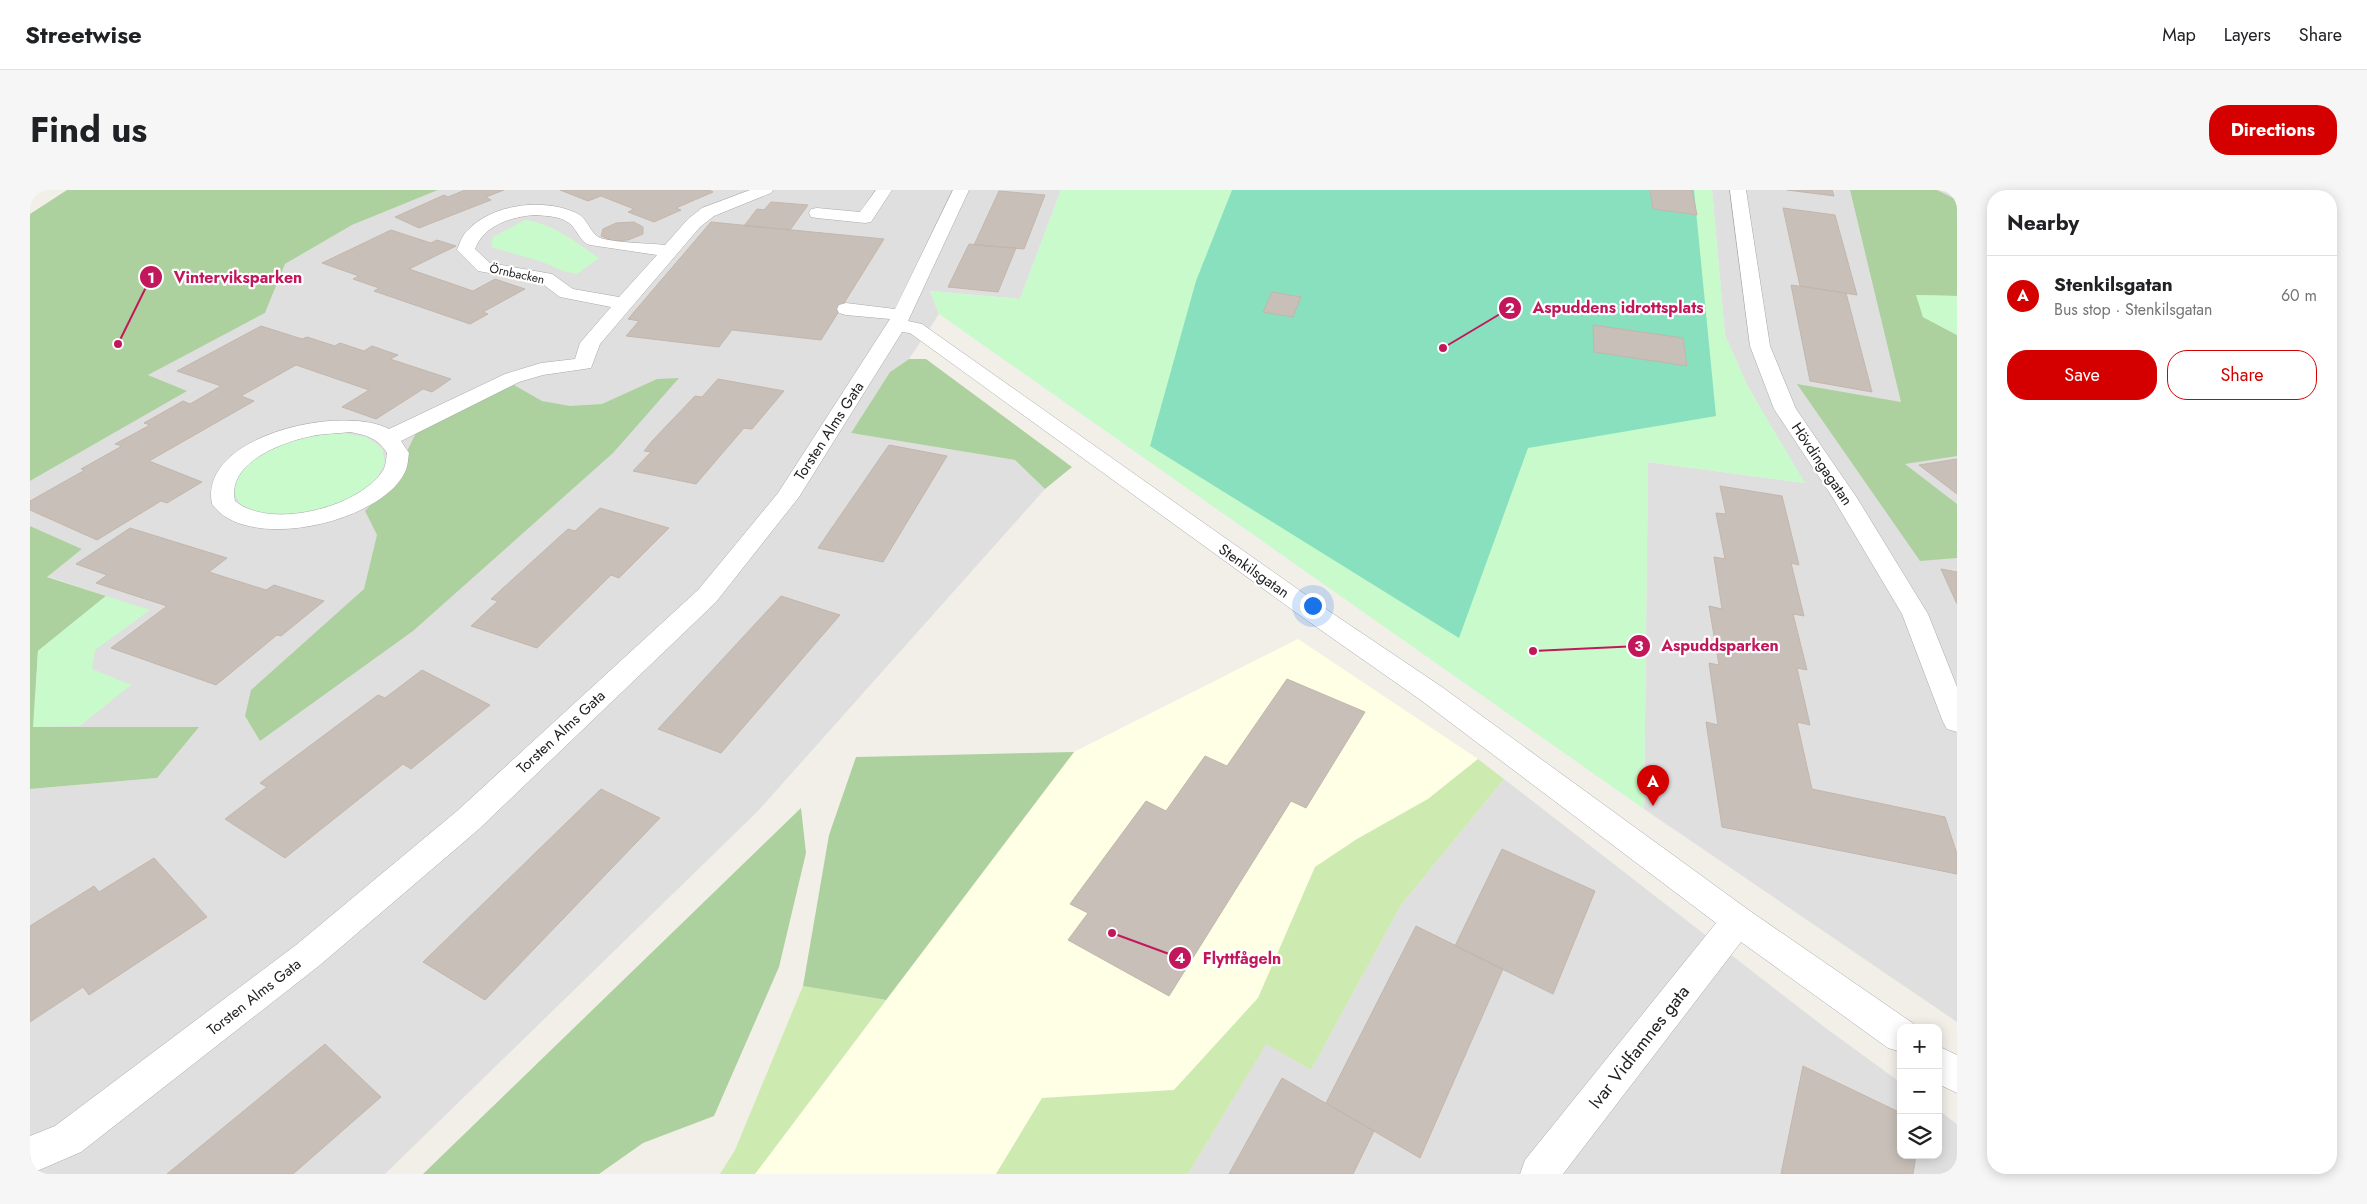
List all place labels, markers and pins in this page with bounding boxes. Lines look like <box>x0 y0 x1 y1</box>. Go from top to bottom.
callout: Vinterviksparken <box>138 262 312 293</box>
callout: Aspuddens idrottsplats <box>1498 292 1714 323</box>
callout: Aspuddsparken <box>1627 630 1789 661</box>
pin: A <box>1637 765 1669 806</box>
callout: Flyttfågeln <box>1168 943 1291 974</box>

